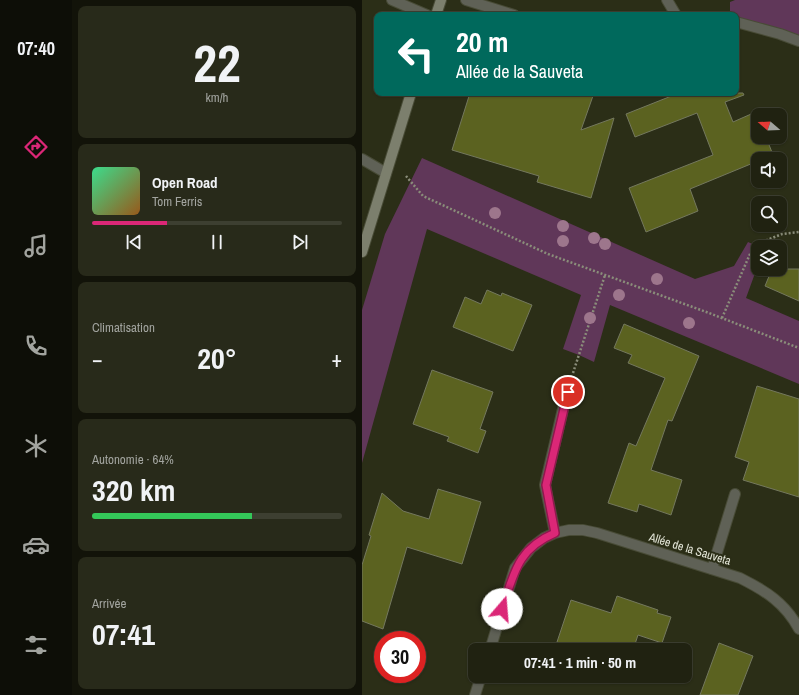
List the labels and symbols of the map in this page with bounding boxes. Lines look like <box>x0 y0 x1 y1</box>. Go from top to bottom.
north arrow <box>751 108 787 144</box>
pin <box>551 375 585 409</box>
street label: Allée de la Sauveta <box>646 529 733 569</box>
position arrow <box>481 588 523 630</box>
speed limit sign: 30 <box>374 631 426 683</box>

